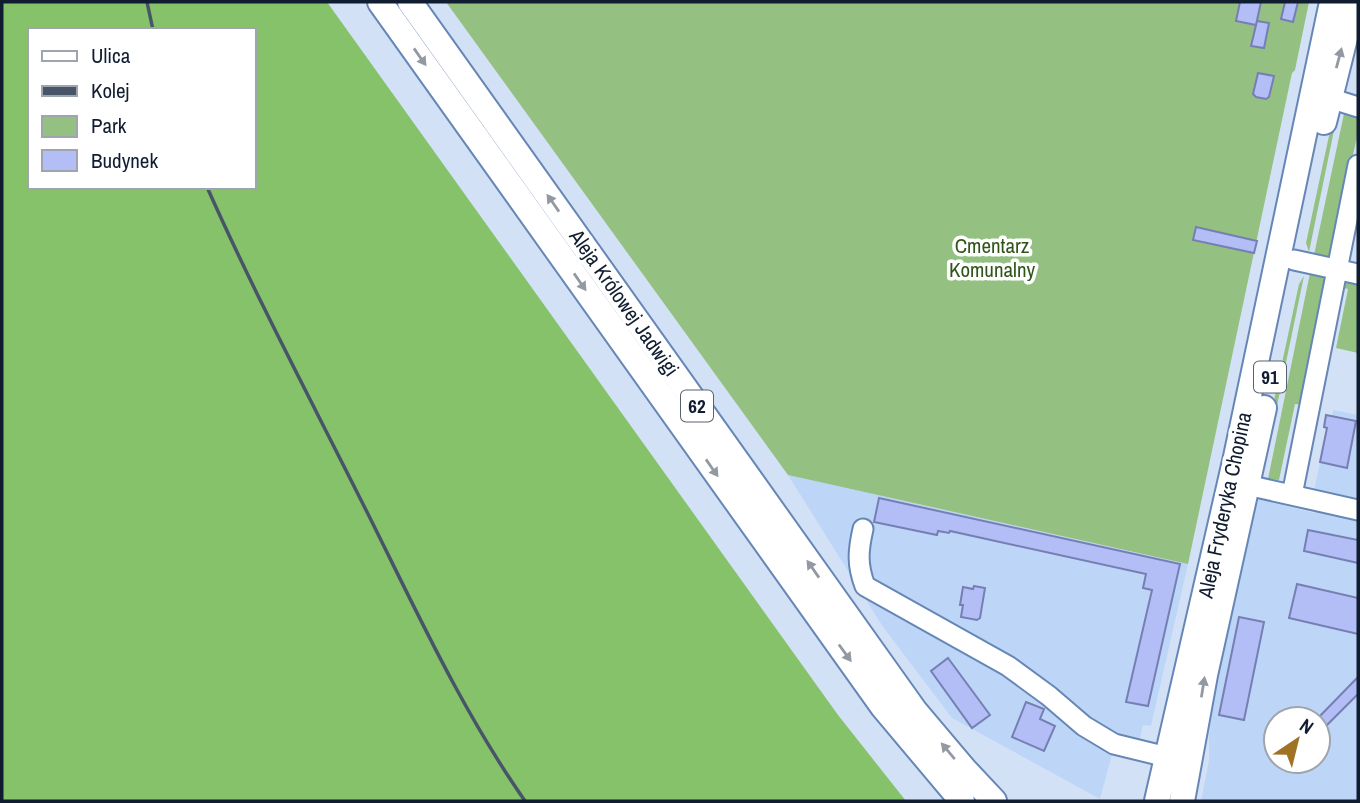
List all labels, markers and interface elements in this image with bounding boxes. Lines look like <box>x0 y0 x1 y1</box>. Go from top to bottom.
legend <box>28 28 256 189</box>
text: Ulica <box>91 41 131 70</box>
one-way arrow <box>1334 47 1345 69</box>
one-way arrow <box>413 48 427 66</box>
text: Kolej <box>91 76 129 105</box>
text: Park <box>91 111 127 140</box>
text: Budynek <box>91 146 158 175</box>
one-way arrow <box>546 194 560 212</box>
street label: Aleja Królowej Jadwigi <box>562 223 686 382</box>
park label: Cmentarz Komunalny <box>949 231 1035 284</box>
one-way arrow <box>573 273 588 291</box>
road number: 91 <box>1254 362 1286 392</box>
road number: 62 <box>681 390 713 422</box>
street label: Aleja Fryderyka Chopina <box>1190 409 1258 602</box>
one-way arrow <box>705 459 719 477</box>
one-way arrow <box>806 559 820 578</box>
one-way arrow <box>837 644 851 662</box>
one-way arrow <box>1198 676 1209 698</box>
north arrow <box>1262 705 1332 775</box>
text: N <box>1295 712 1319 740</box>
one-way arrow <box>941 742 956 760</box>

